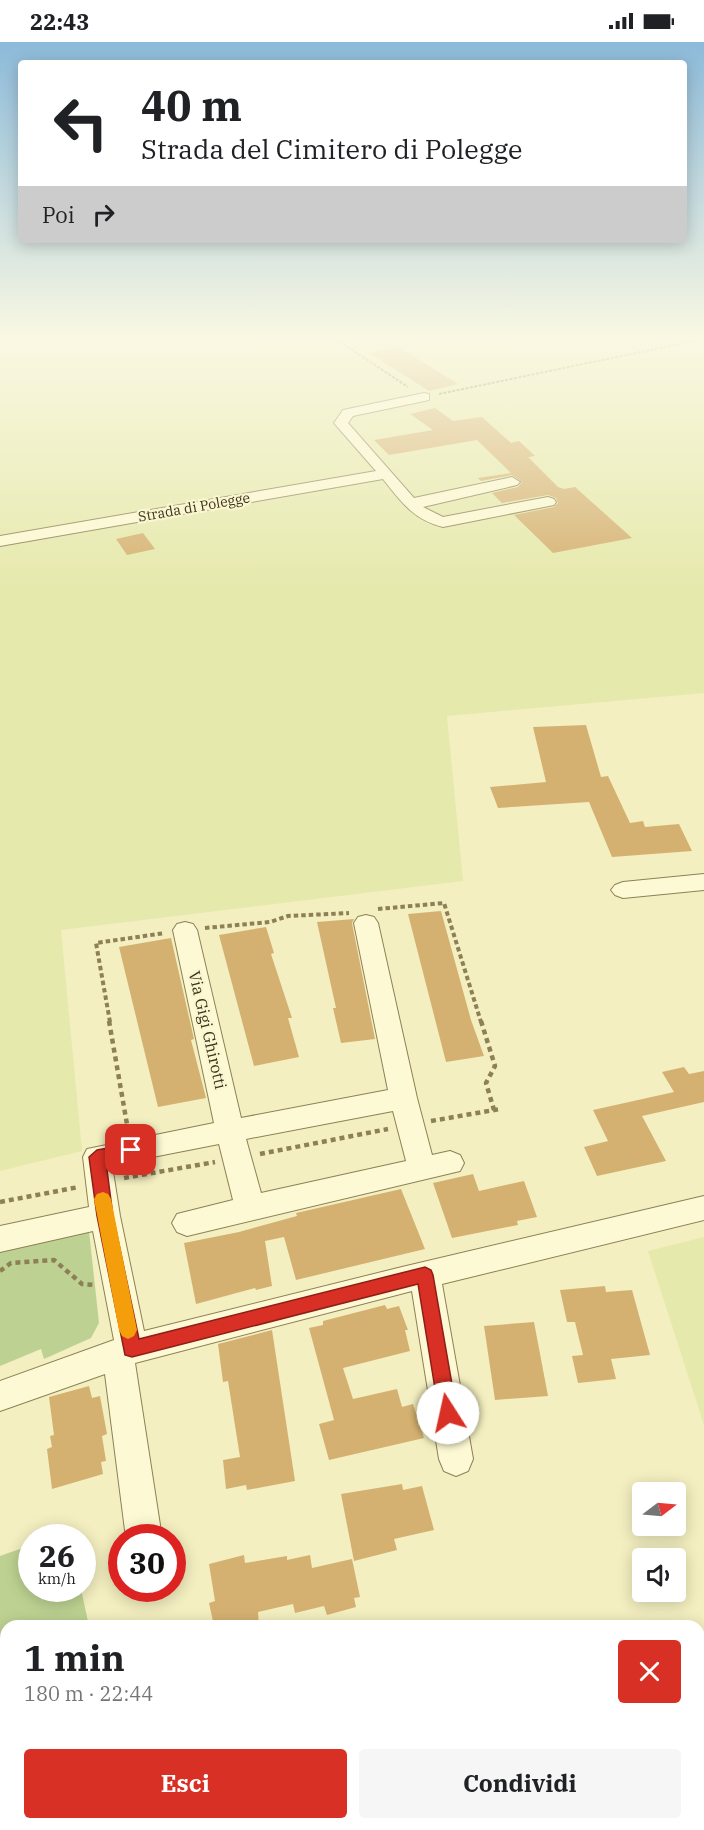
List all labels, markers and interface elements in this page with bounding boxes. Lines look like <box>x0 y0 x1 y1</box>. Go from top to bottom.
text: 22:43 <box>30 7 89 36</box>
text: 40 m <box>141 78 242 133</box>
icon: left <box>42 84 120 162</box>
text: Strada del Cimitero di Polegge <box>141 131 523 166</box>
icon: right <box>87 198 120 231</box>
text: Poi <box>42 200 75 229</box>
street label: Strada di Polegge <box>137 488 251 526</box>
street label: Via Gigi Ghirotti <box>185 969 231 1091</box>
pin <box>105 1124 156 1175</box>
icon: arrive <box>114 1133 147 1166</box>
position arrow <box>416 1381 480 1445</box>
north arrow <box>632 1482 686 1536</box>
map controls <box>632 1482 686 1602</box>
speed limit sign: 30 <box>108 1524 186 1602</box>
text: 26 <box>39 1536 75 1575</box>
button: sound <box>632 1548 686 1602</box>
text: km/h <box>38 1569 76 1588</box>
text: 1 min <box>24 1634 125 1681</box>
button: close <box>618 1640 681 1703</box>
text: 180 m · 22:44 <box>24 1680 153 1707</box>
button: Esci <box>24 1749 347 1818</box>
button: Condividi <box>359 1749 681 1818</box>

